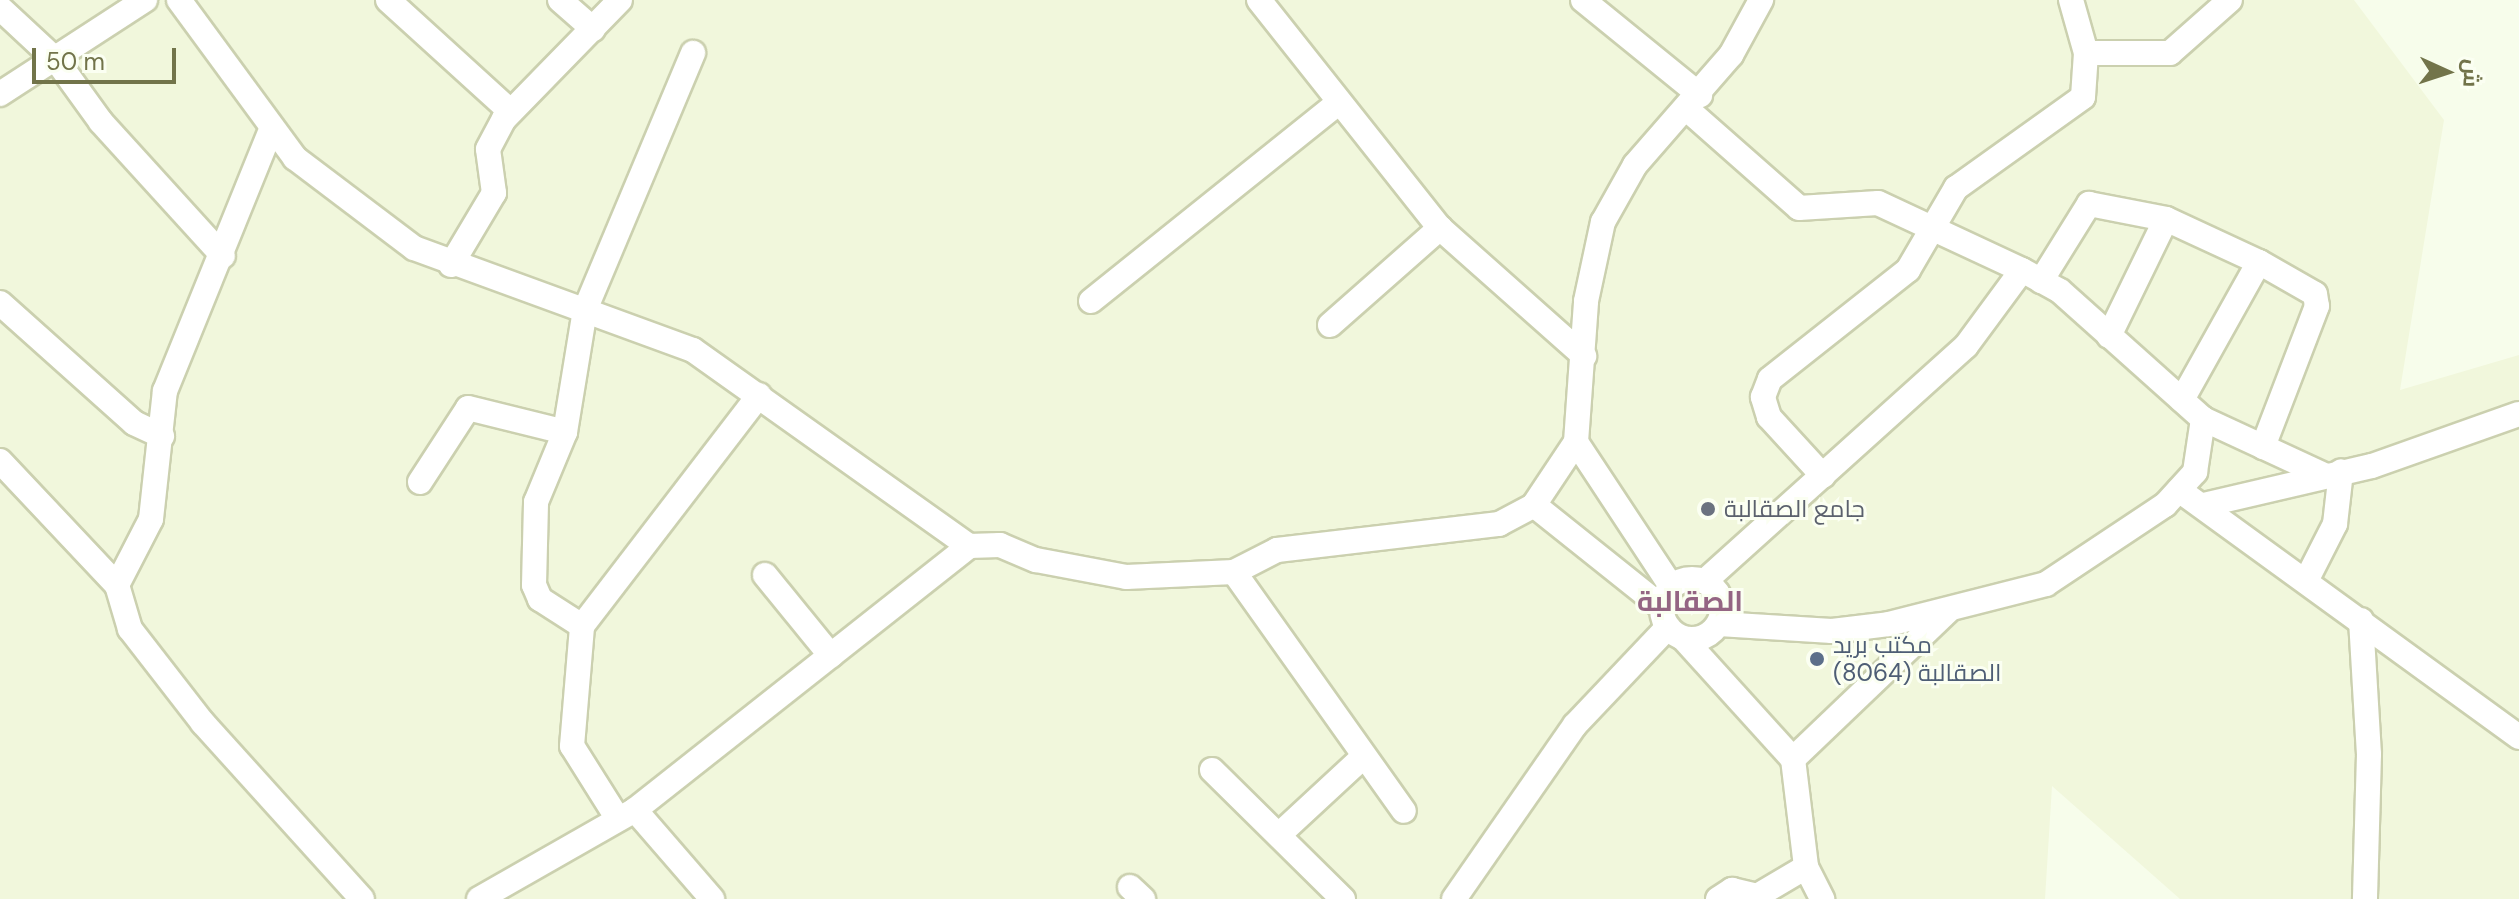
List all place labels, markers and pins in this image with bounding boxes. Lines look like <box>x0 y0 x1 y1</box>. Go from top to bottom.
place label: جامع الصقالبة <box>1724 495 1865 523</box>
marker: جامع الصقالبة <box>1699 500 1717 518</box>
place label: مكتب بريد الصقالبة (8064) <box>1833 631 2001 687</box>
marker: مكتب بريد الصقالبة (8064) <box>1808 650 1826 668</box>

